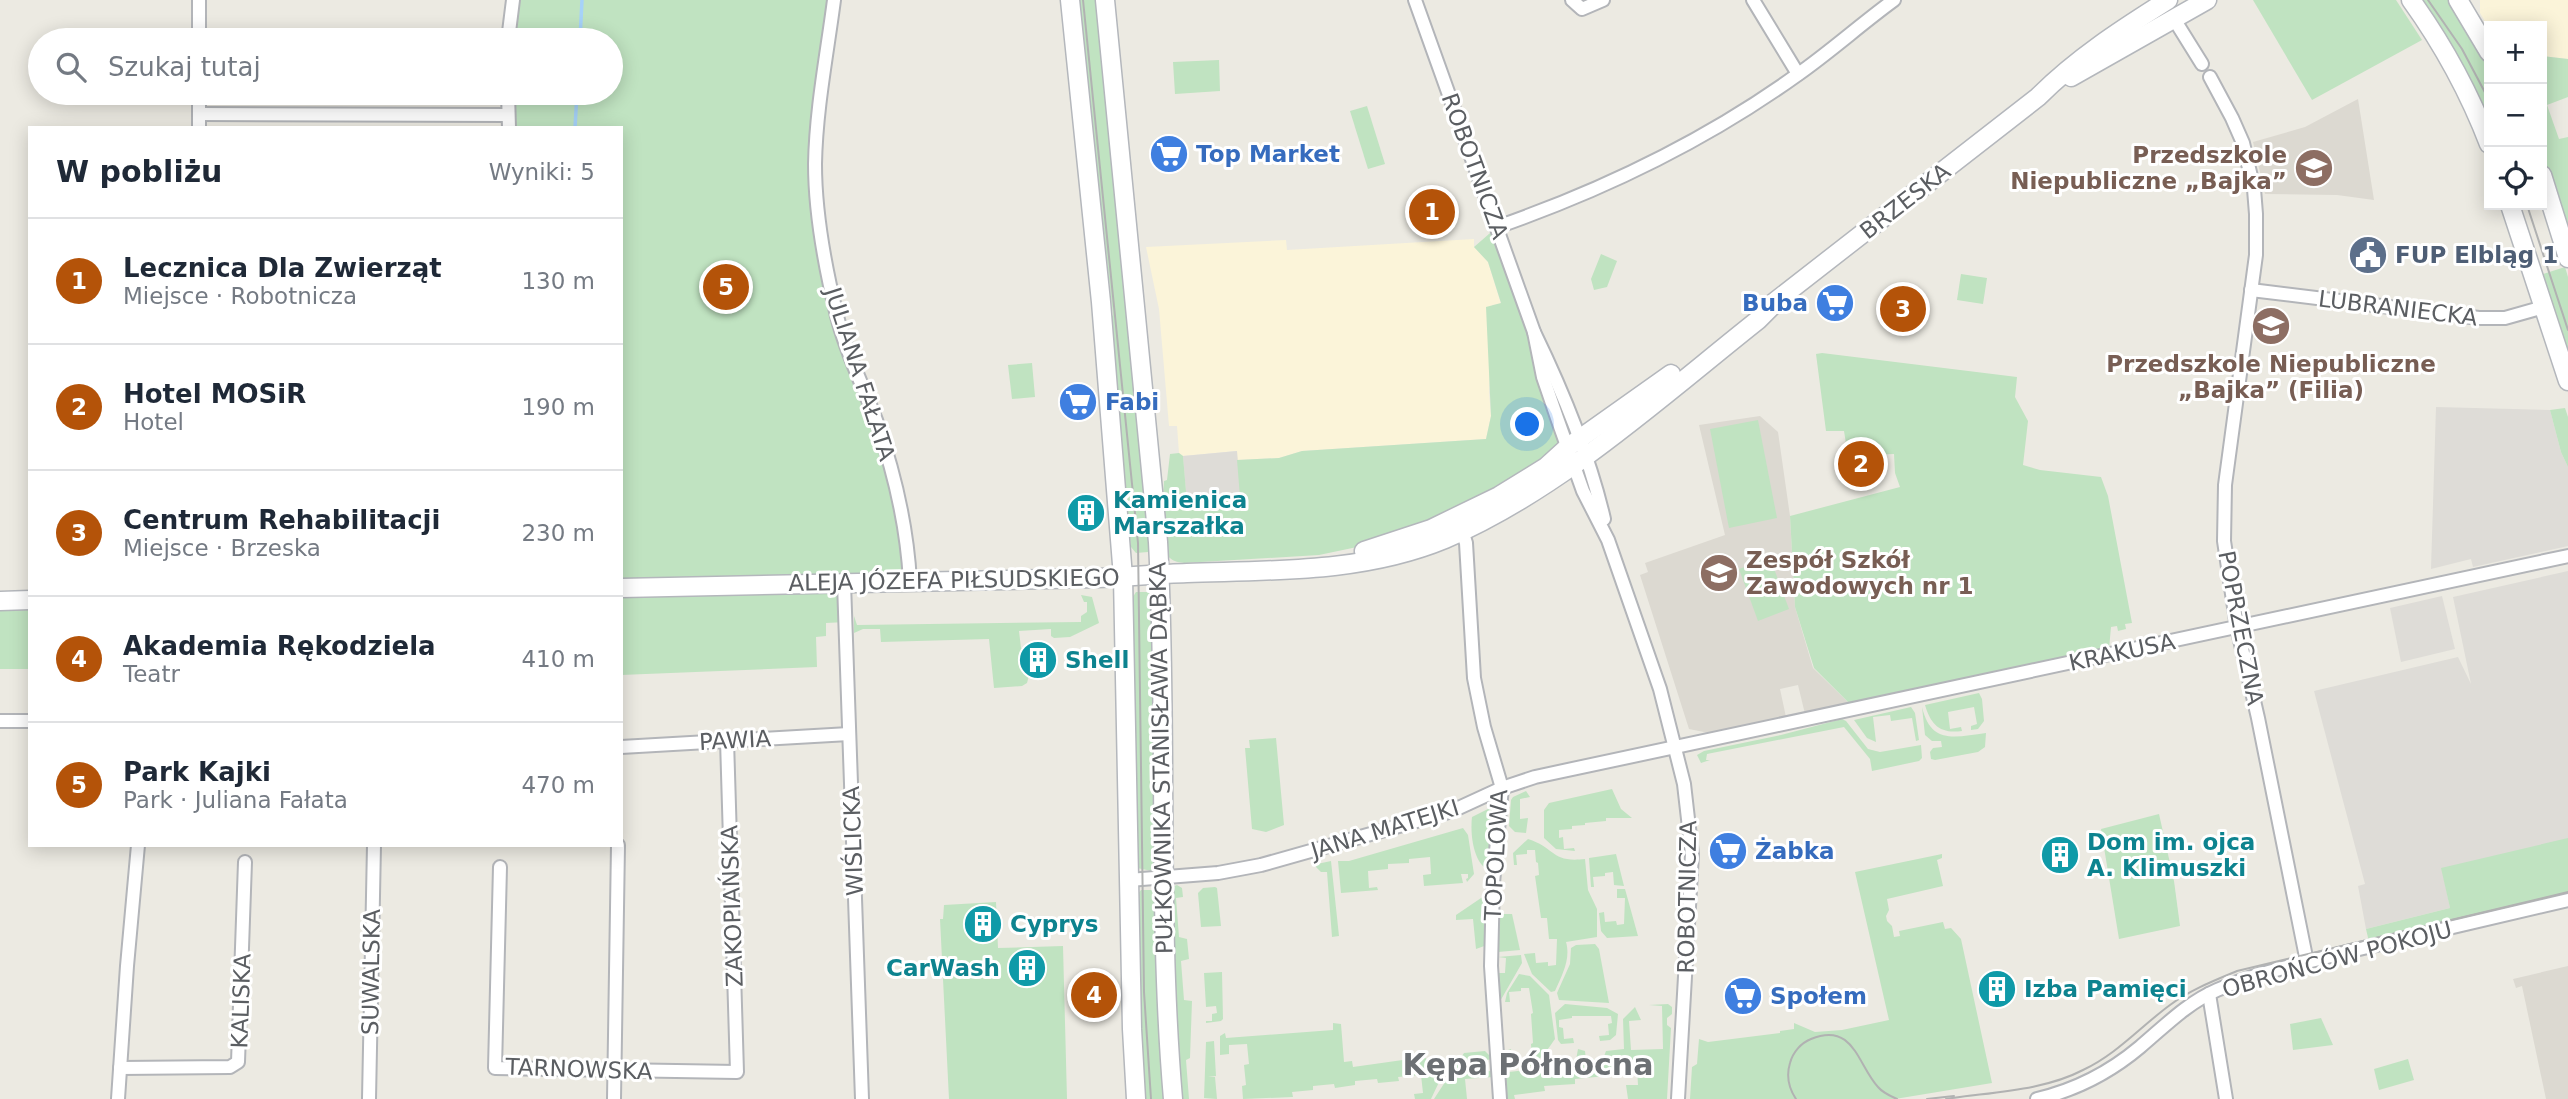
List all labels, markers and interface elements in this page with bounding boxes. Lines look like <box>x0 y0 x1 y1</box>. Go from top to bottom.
map controls <box>2484 21 2547 210</box>
button: + <box>2484 21 2547 84</box>
search box <box>28 28 623 105</box>
icon: search <box>52 48 90 86</box>
text: Szukaj tutaj <box>108 52 261 82</box>
button: − <box>2484 84 2547 147</box>
street label: ROBOTNICZA <box>1437 90 1513 243</box>
supermarket icon: Top Market <box>1148 133 1190 175</box>
place label: Top Market <box>1196 141 1340 167</box>
place label: Przedszkole Niepubliczne „Bajka” <box>2010 142 2287 194</box>
school or university icon: Przedszkole Niepubliczne „Bajka” <box>2293 147 2335 189</box>
button: locate <box>2484 147 2547 210</box>
text: W pobliżu <box>56 154 222 189</box>
street label: BRZESKA <box>1855 158 1955 244</box>
text: Wyniki: 5 <box>489 159 595 185</box>
pin: 1 <box>1409 186 1455 238</box>
public building icon: FUP Elbląg 1 <box>2347 234 2389 276</box>
place label: FUP Elbląg 1 <box>2395 242 2558 268</box>
text: Lecznica Dla Zwierząt <box>123 253 442 283</box>
pin: 5 <box>703 261 749 313</box>
text: 1 <box>71 268 87 294</box>
text: 130 m <box>521 268 595 294</box>
street label: JULIANA FAŁATA <box>819 282 900 464</box>
supermarket icon: Buba <box>1814 282 1856 324</box>
text: Miejsce · Robotnicza <box>123 283 357 309</box>
pin: 3 <box>1880 283 1926 335</box>
street label: LUBRANIECKA <box>2317 285 2479 331</box>
place label: Buba <box>1742 290 1808 316</box>
school or university icon: Przedszkole Niepubliczne „Bajka” (Filia) <box>2250 305 2292 347</box>
place label: Przedszkole Niepubliczne „Bajka” (Filia) <box>2106 351 2436 403</box>
text: Hotel MOSiR <box>123 379 306 409</box>
supermarket icon: Fabi <box>1057 381 1099 423</box>
place label: Fabi <box>1105 389 1159 415</box>
text: 2 <box>71 394 87 420</box>
text: 190 m <box>521 394 595 420</box>
your location <box>1510 407 1544 441</box>
text: Hotel <box>123 409 184 435</box>
pin: 2 <box>1838 438 1884 490</box>
place label: Kamienica Marszałka <box>1113 487 1247 539</box>
building icon: Kamienica Marszałka <box>1065 492 1107 534</box>
text: Centrum Rehabilitacji <box>123 505 440 535</box>
text: 3 <box>71 520 87 546</box>
text: 230 m <box>521 520 595 546</box>
text: Miejsce · Brzeska <box>123 535 321 561</box>
place label: Zespół Szkół Zawodowych nr 1 <box>1746 547 1974 599</box>
street label: POPRZECZNA <box>2213 549 2269 708</box>
school or university icon: Zespół Szkół Zawodowych nr 1 <box>1698 552 1740 594</box>
street label: PUŁKOWNIKA STANISŁAWA DĄBKA <box>1145 561 1177 954</box>
street label: ALEJA JÓZEFA PIŁSUDSKIEGO <box>788 563 1120 596</box>
street label: KRAKUSA <box>2067 628 2178 676</box>
text: Akademia Rękodziela <box>123 631 436 661</box>
building icon: Shell <box>1017 639 1059 681</box>
text: 4 <box>71 646 87 672</box>
text: 410 m <box>521 646 595 672</box>
place label: Shell <box>1065 647 1129 673</box>
text: Teatr <box>123 661 180 687</box>
street label: PAWIA <box>698 725 772 755</box>
text: Park Kajki <box>123 757 271 787</box>
text: 5 <box>71 772 87 798</box>
text: 470 m <box>521 772 595 798</box>
street label: WIŚLICKA <box>837 785 868 897</box>
text: Park · Juliana Fałata <box>123 787 348 813</box>
street label: TOPOLOWA <box>1480 788 1512 922</box>
street label: JANA MATEJKI <box>1306 794 1462 864</box>
street label: ROBOTNICZA <box>1673 820 1701 974</box>
street label: ZAKOPIAŃSKA <box>715 824 748 987</box>
place label: Dom im. ojca A. Klimuszki <box>2087 829 2255 881</box>
supermarket icon: Żabka <box>1707 830 1749 872</box>
building icon: Dom im. ojca A. Klimuszki <box>2039 834 2081 876</box>
place label: Żabka <box>1755 837 1834 864</box>
building icon: Cyprys <box>962 903 1004 945</box>
street label: SUWALSKA <box>357 908 385 1035</box>
place label: Cyprys <box>1010 911 1098 937</box>
street label: OBROŃCÓW POKOJU <box>2219 915 2455 1002</box>
building icon: CarWash <box>1006 947 1048 989</box>
street label: KALISKA <box>226 953 256 1049</box>
place label: CarWash <box>886 955 1000 981</box>
building icon: Izba Pamięci <box>1976 968 2018 1010</box>
pin: 4 <box>1071 969 1117 1021</box>
supermarket icon: Społem <box>1722 975 1764 1017</box>
place label: Izba Pamięci <box>2024 976 2187 1002</box>
place label: Społem <box>1770 983 1867 1009</box>
district label: Kępa Północna <box>1403 1047 1653 1082</box>
street label: TARNOWSKA <box>504 1053 653 1085</box>

